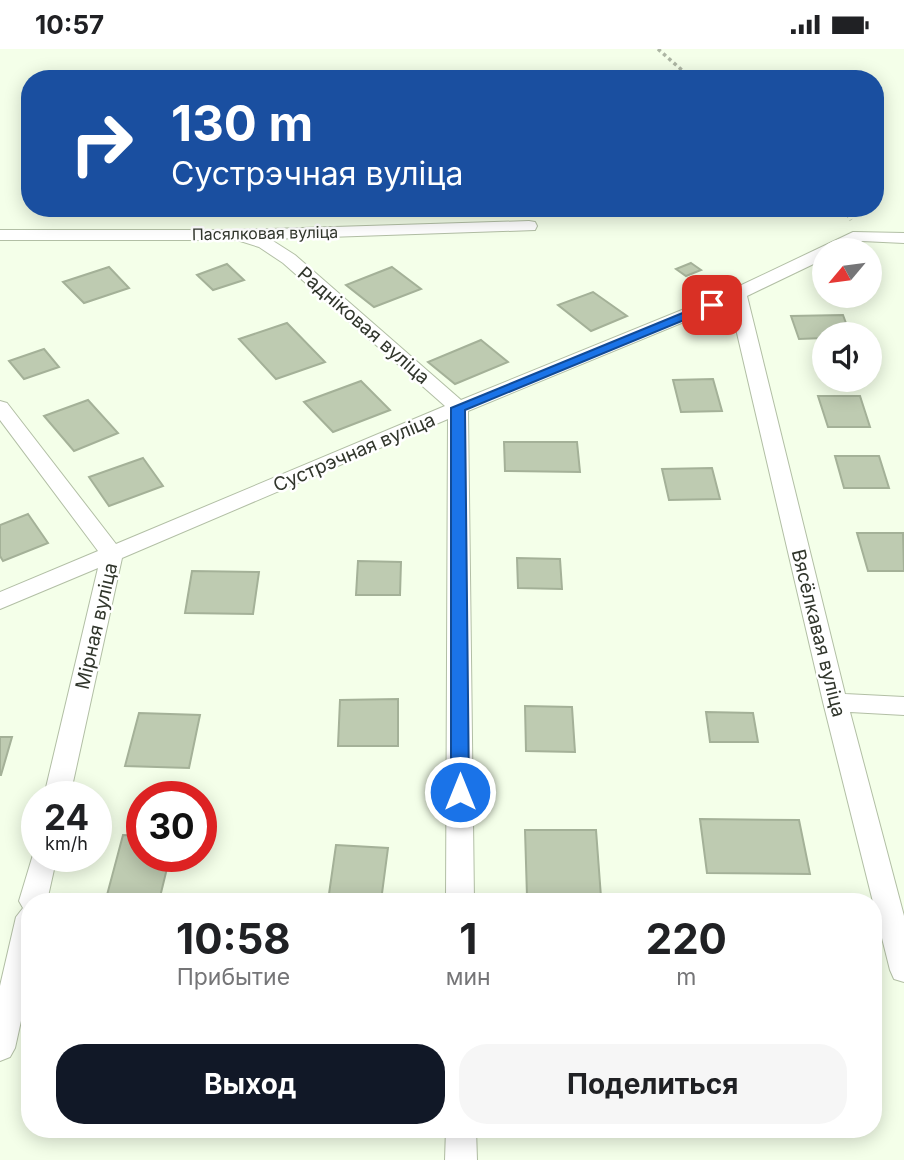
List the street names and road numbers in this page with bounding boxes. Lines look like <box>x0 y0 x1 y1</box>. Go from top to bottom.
street label: Пасялковая вуліца <box>192 222 338 244</box>
street label: Радніковая вуліца <box>293 262 434 389</box>
street label: Сустрэчная вуліца <box>270 408 439 497</box>
street label: Вясёлкавая вуліца <box>787 547 850 719</box>
street label: Мірная вуліца <box>71 561 122 692</box>

